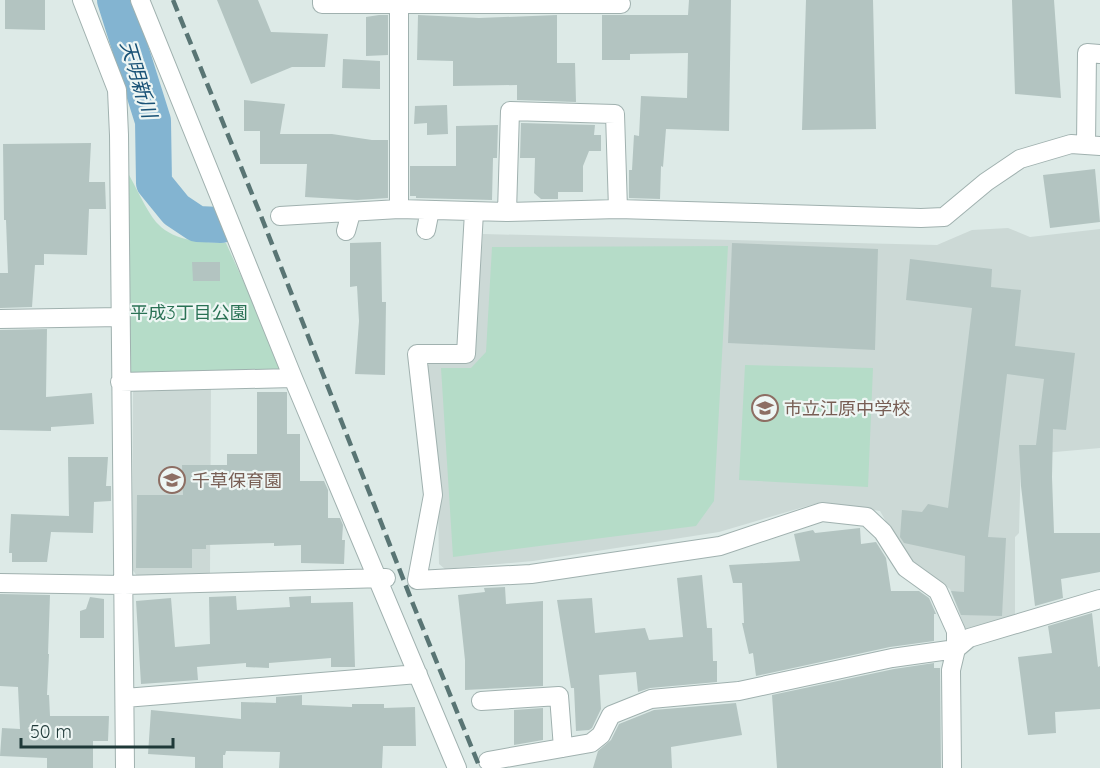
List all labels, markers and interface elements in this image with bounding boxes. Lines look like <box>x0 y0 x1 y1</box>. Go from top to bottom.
water label: 天明新川 <box>115 37 163 123</box>
park label: 平成3丁目公園 <box>130 301 248 324</box>
school or university icon: 市立江原中学校 <box>750 393 780 423</box>
place label: 市立江原中学校 <box>784 397 910 420</box>
school or university icon: 千草保育園 <box>157 465 187 495</box>
place label: 千草保育園 <box>192 469 282 492</box>
scale bar <box>21 711 172 749</box>
text: 50 m <box>30 720 72 743</box>

